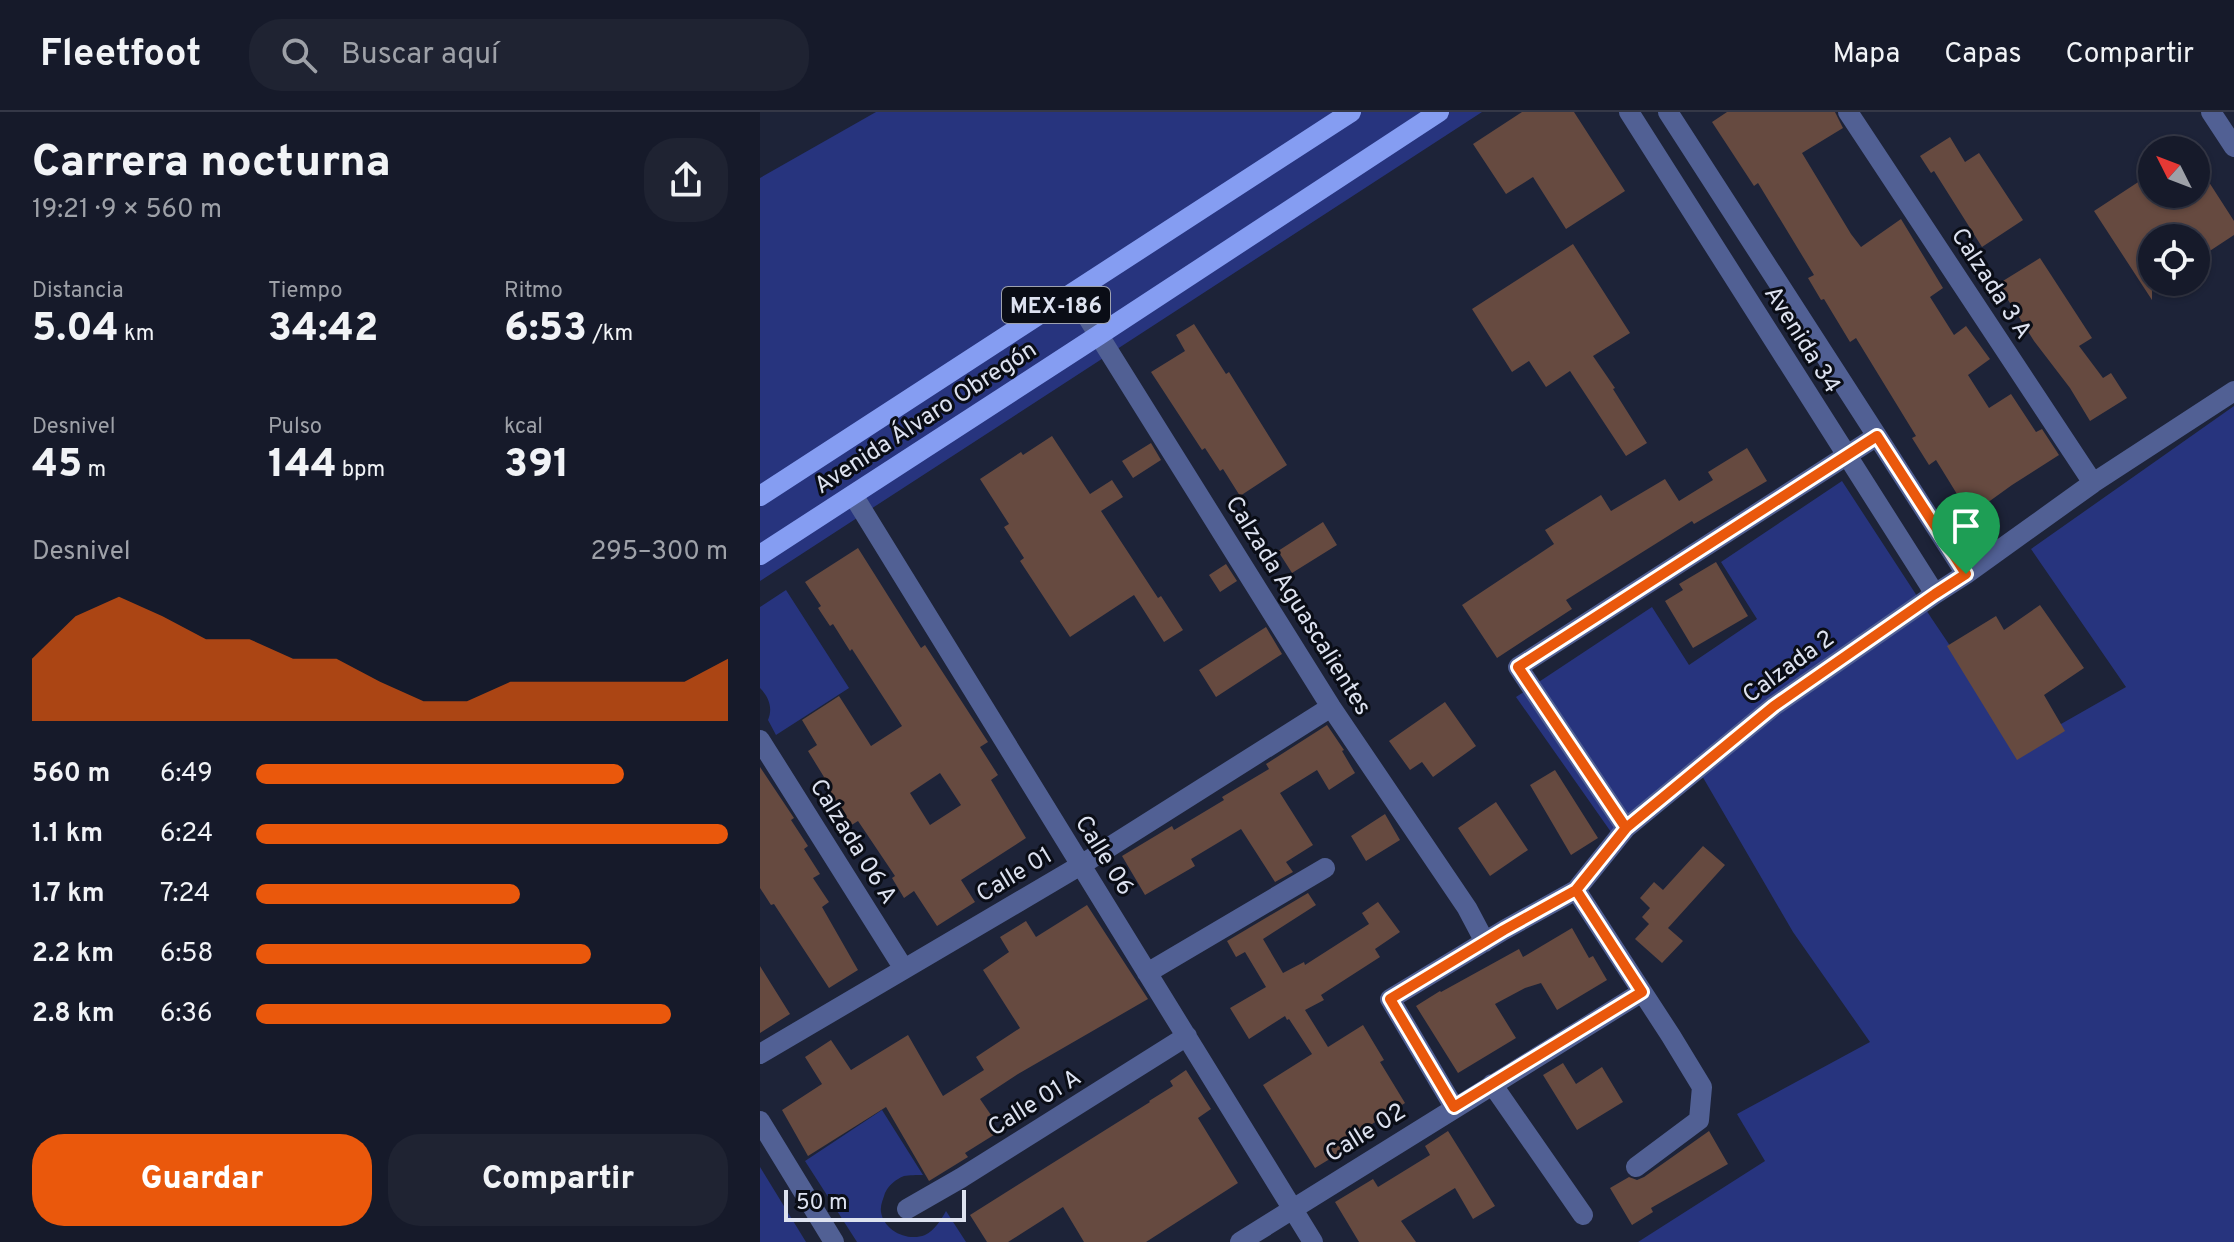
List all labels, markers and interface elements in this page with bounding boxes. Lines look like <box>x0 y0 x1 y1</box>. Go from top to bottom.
search box <box>249 19 809 91</box>
text: Fleetfoot <box>40 31 201 80</box>
icon: search <box>277 33 321 77</box>
text: Buscar aquí <box>341 37 499 74</box>
text: Mapa <box>1833 37 1900 73</box>
text: Capas <box>1944 37 2022 73</box>
text: Compartir <box>2066 37 2194 73</box>
text: Carrera nocturna <box>32 136 391 192</box>
north arrow <box>2138 136 2210 208</box>
map controls <box>2138 136 2210 296</box>
button: share <box>644 138 728 222</box>
text: 19:21 · 9 × 560 m <box>32 194 222 227</box>
street label: Calzada 3 A <box>1943 223 2037 345</box>
button: locate <box>2138 224 2210 296</box>
text: Distancia <box>32 278 124 305</box>
text: Tiempo <box>268 278 342 305</box>
text: Ritmo <box>504 278 563 305</box>
street label: Avenida 34 <box>1756 281 1846 399</box>
road number: MEX-186 <box>1002 287 1110 323</box>
text: 5.04 <box>32 305 119 355</box>
text: 34:42 <box>268 305 378 355</box>
text: 6:53 <box>504 305 587 355</box>
text: km <box>119 321 154 348</box>
text: /km <box>587 321 633 348</box>
street label: Avenida Álvaro Obregón <box>808 334 1043 502</box>
text: Desnivel <box>32 414 115 441</box>
text: Pulso <box>268 414 322 441</box>
text: kcal <box>504 414 543 441</box>
text: 45 <box>32 441 82 491</box>
text: 144 <box>268 441 337 491</box>
text: 391 <box>504 441 569 491</box>
text: m <box>82 457 106 484</box>
text: bpm <box>337 457 385 484</box>
street label: Calzada Aguascalientes <box>1218 491 1377 721</box>
pin <box>1932 492 2000 574</box>
icon: arrive <box>1944 504 1988 548</box>
text: Desnivel <box>32 536 131 569</box>
text: 295–300 m <box>590 536 728 569</box>
street label: Calzada 2 <box>1737 624 1841 711</box>
text: 560 m <box>32 758 110 791</box>
text: 6:49 <box>160 758 213 791</box>
street label: Calzada 06 A <box>802 774 903 910</box>
street label: Calle 06 <box>1067 810 1140 902</box>
text: 1.1 km <box>32 818 103 851</box>
text: 6:24 <box>160 818 213 851</box>
street label: Calle 01 <box>971 841 1059 910</box>
text: 1.7 km <box>32 878 105 911</box>
text: 7:24 <box>160 878 210 911</box>
text: 2.2 km <box>32 938 114 971</box>
text: 6:58 <box>160 938 213 971</box>
text: 2.8 km <box>32 998 114 1031</box>
text: 6:36 <box>160 998 213 1031</box>
street label: Calle 01 A <box>983 1063 1087 1144</box>
street label: Calle 02 <box>1320 1097 1412 1170</box>
button: Guardar <box>32 1134 372 1226</box>
button: Compartir <box>388 1134 728 1226</box>
scale bar <box>784 1186 966 1222</box>
text: 50 m <box>796 1190 848 1217</box>

